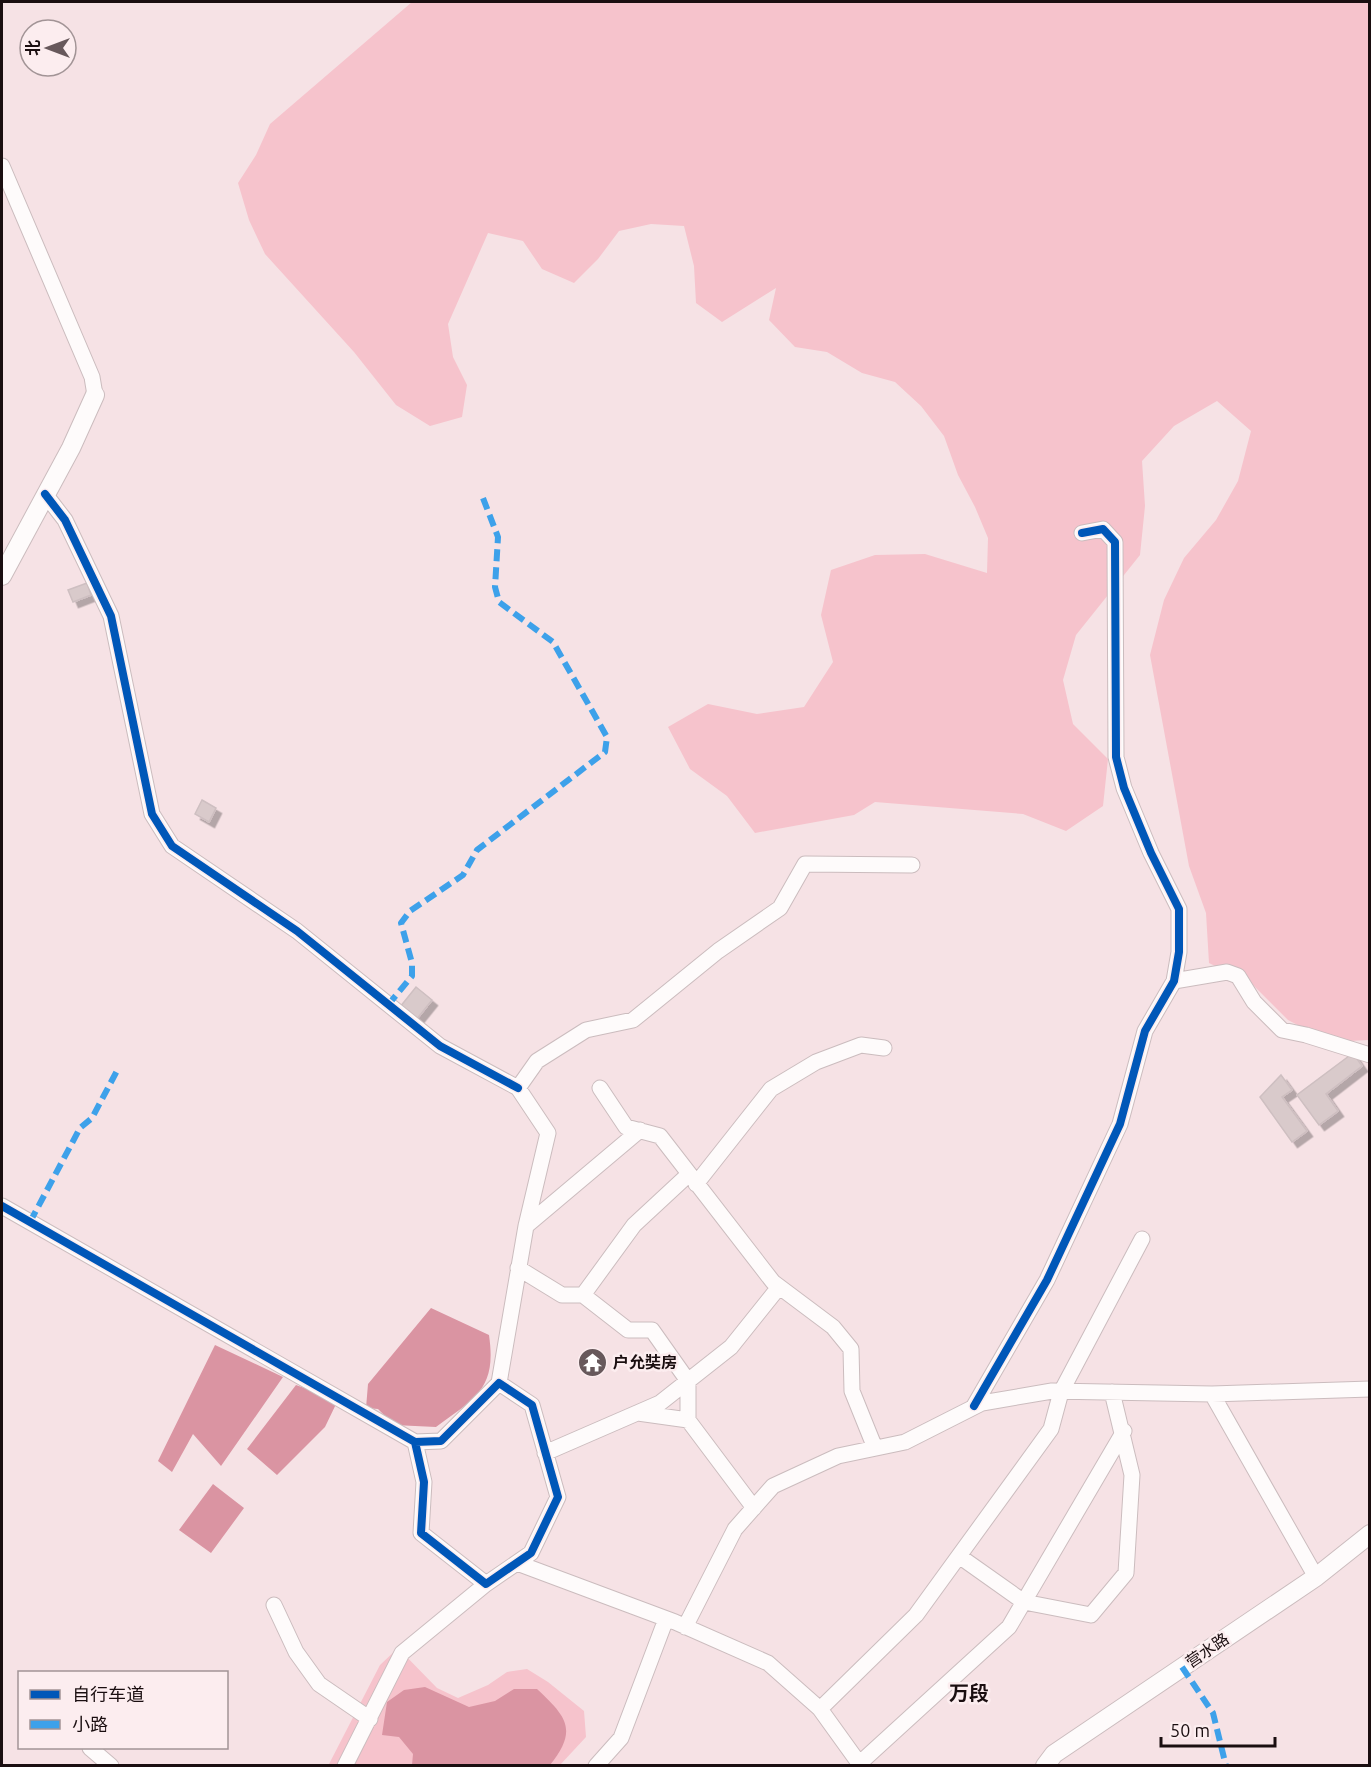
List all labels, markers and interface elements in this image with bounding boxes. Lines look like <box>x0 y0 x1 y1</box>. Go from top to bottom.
north arrow <box>18 18 78 78</box>
text: 北 <box>24 40 42 56</box>
temple icon: 户允奘房 <box>576 1346 608 1378</box>
place label: 户允奘房 <box>613 1353 677 1371</box>
street label: 营水路 <box>1182 1629 1232 1671</box>
legend <box>18 1671 228 1749</box>
district label: 万段 <box>949 1681 989 1704</box>
text: 自行车道 <box>72 1684 144 1704</box>
scale bar <box>1161 1710 1275 1748</box>
text: 小路 <box>72 1714 108 1734</box>
text: 50 m <box>1170 1720 1210 1740</box>

